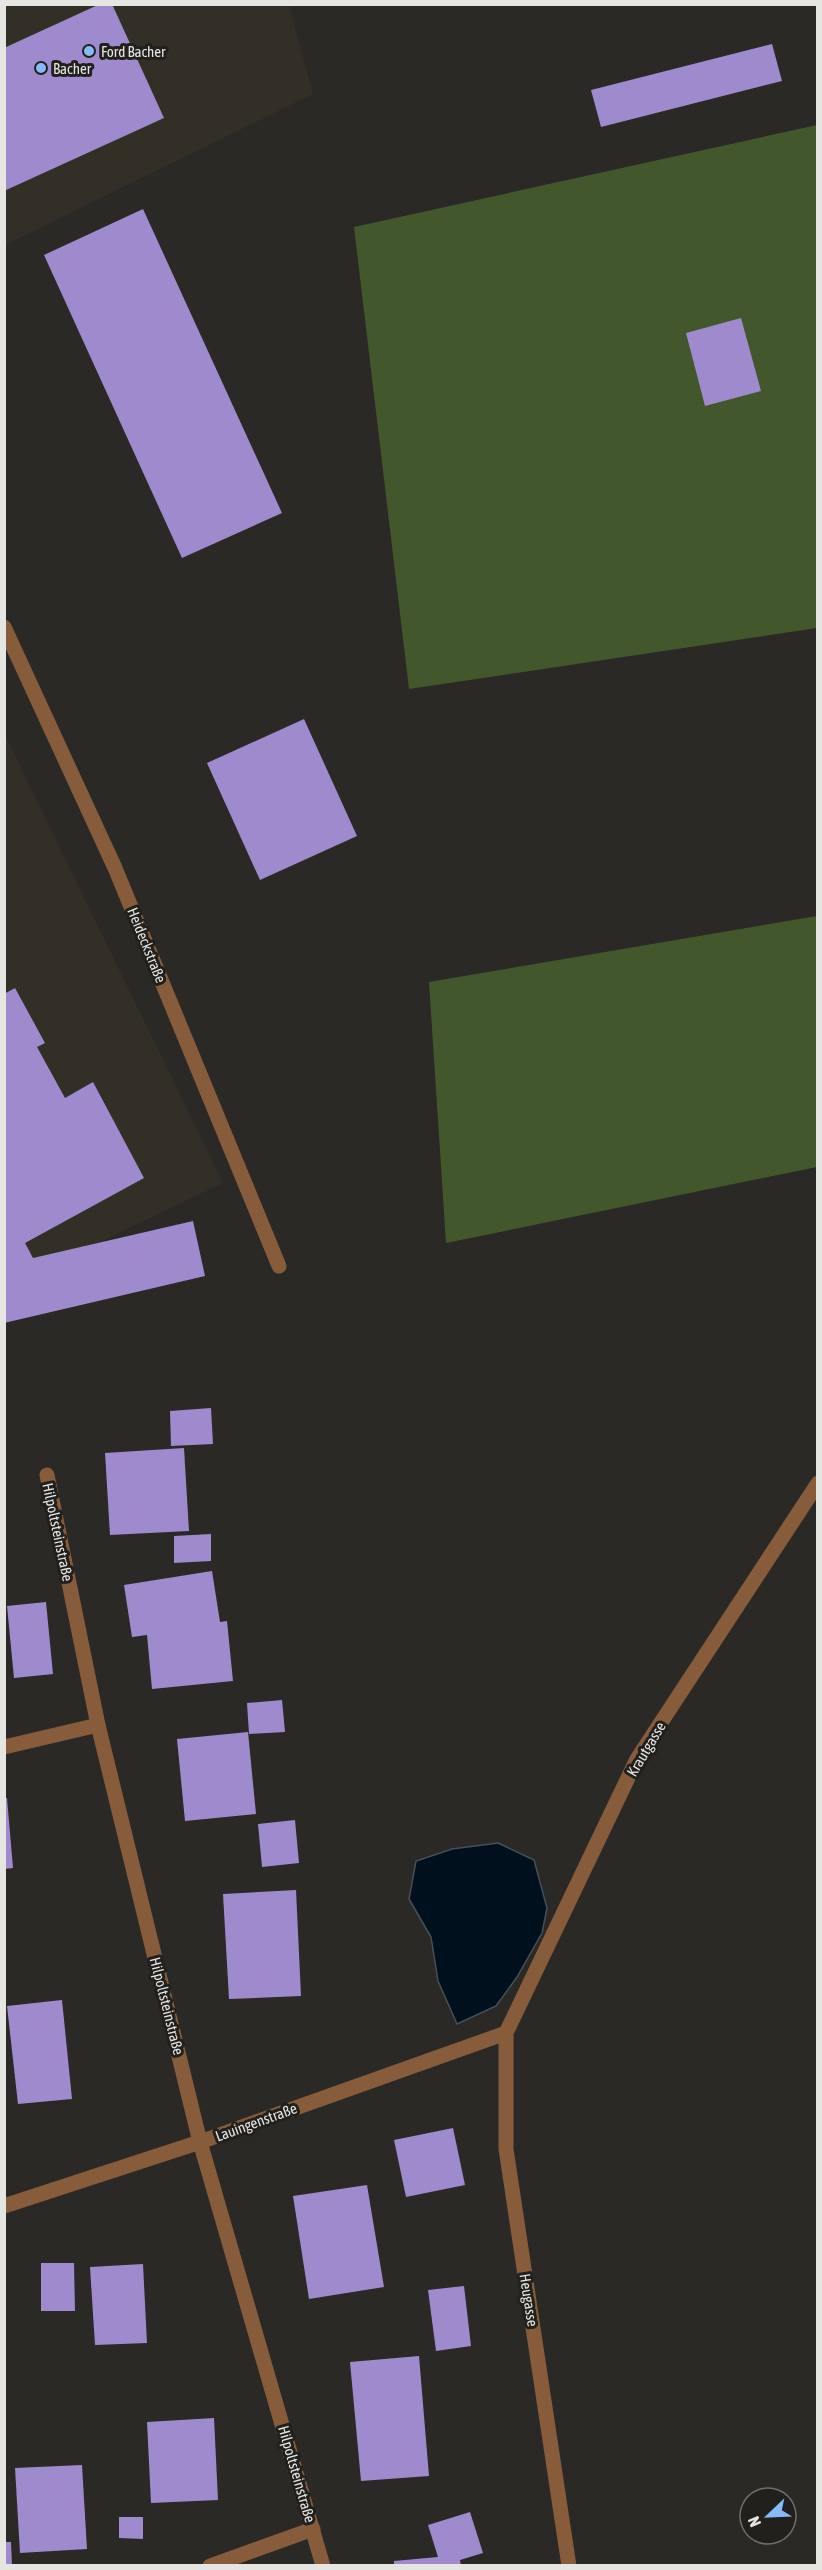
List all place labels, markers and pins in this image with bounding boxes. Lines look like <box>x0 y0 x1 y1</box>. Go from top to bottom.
place label: Ford Bacher <box>101 43 166 60</box>
marker: Ford Bacher <box>82 44 96 58</box>
place label: Bacher <box>53 60 92 77</box>
marker: Bacher <box>34 61 48 75</box>

